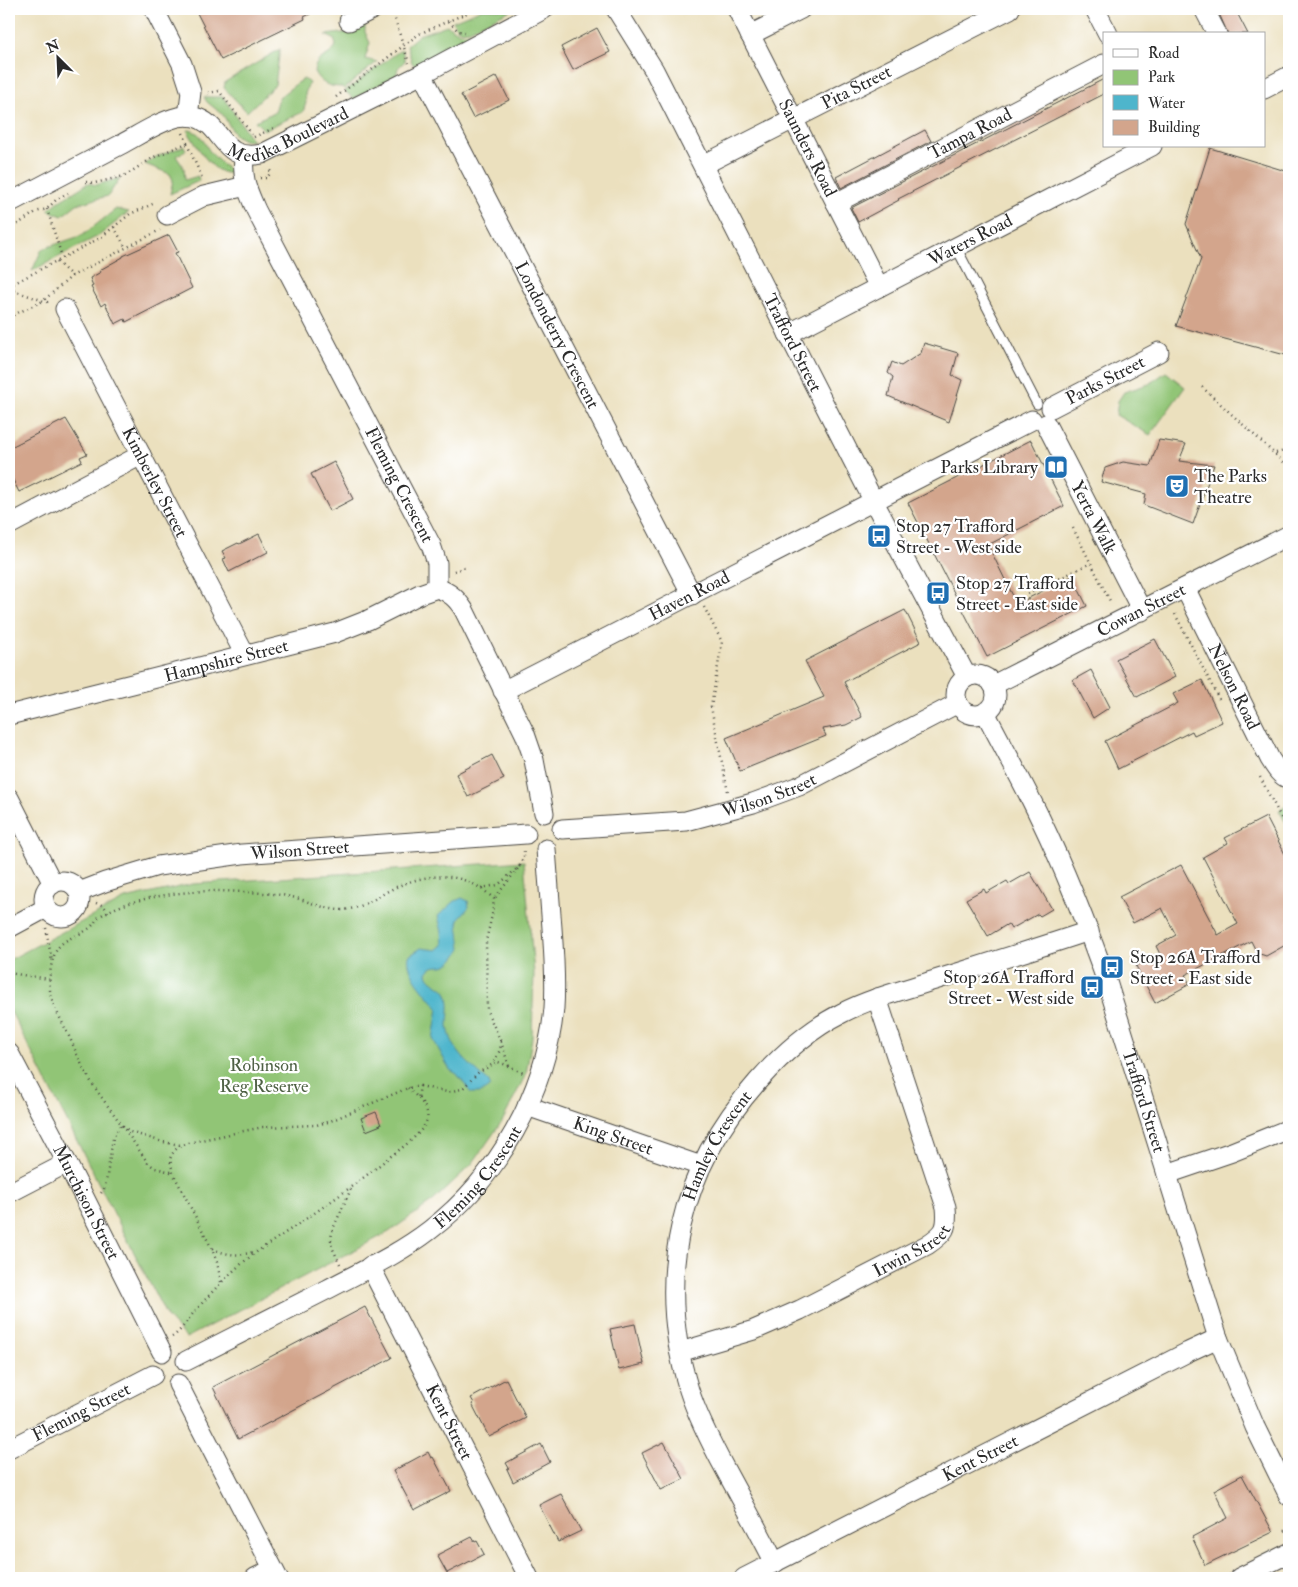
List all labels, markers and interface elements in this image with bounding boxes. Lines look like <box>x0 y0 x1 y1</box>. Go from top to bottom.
north arrow <box>32 32 82 82</box>
legend <box>1103 32 1266 148</box>
text: N <box>43 36 63 57</box>
text: Road <box>1148 44 1180 63</box>
street label: Pita Street <box>817 60 895 114</box>
text: Park <box>1148 68 1175 87</box>
text: Water <box>1147 94 1185 113</box>
street label: Saunders Road <box>773 95 843 201</box>
street label: Medika Boulevard <box>223 101 352 167</box>
street label: Tampa Road <box>925 102 1016 165</box>
text: Building <box>1148 118 1200 137</box>
street label: Waters Road <box>923 209 1016 272</box>
street label: Londonderry Crescent <box>510 258 605 413</box>
street label: Trafford Street <box>758 290 828 396</box>
street label: Parks Street <box>1062 350 1149 410</box>
street label: Kimberley Street <box>117 423 193 541</box>
street label: Fleming Crescent <box>360 423 439 547</box>
library icon: Parks Library <box>1043 454 1069 480</box>
place label: Parks Library <box>940 456 1039 479</box>
place label: The Parks Theatre <box>1194 465 1267 509</box>
theatre icon: The Parks Theatre <box>1164 473 1190 499</box>
street label: Yerta Walk <box>1066 477 1122 558</box>
place label: Stop 27 Trafford Street - West side <box>896 515 1022 559</box>
bus stop icon: Stop 27 Trafford Street - West side <box>866 523 892 549</box>
street label: Haven Road <box>645 565 733 626</box>
place label: Stop 27 Trafford Street - East side <box>956 572 1078 616</box>
street label: Cowan Street <box>1093 578 1190 642</box>
bus stop icon: Stop 27 Trafford Street - East side <box>925 580 951 606</box>
street label: Hampshire Street <box>162 634 291 687</box>
street label: Nelson Road <box>1203 640 1265 734</box>
street label: Wilson Street <box>718 767 820 823</box>
street label: Wilson Street <box>249 835 350 865</box>
place label: Stop 26A Trafford Street - East side <box>1130 946 1261 990</box>
bus stop icon: Stop 26A Trafford Street - East side <box>1099 954 1125 980</box>
place label: Stop 26A Trafford Street - West side <box>943 966 1074 1010</box>
bus stop icon: Stop 26A Trafford Street - West side <box>1079 974 1105 1000</box>
street label: Trafford Street <box>1117 1046 1171 1155</box>
park label: Robinson Reg Reserve <box>220 1054 309 1098</box>
street label: Hamley Crescent <box>677 1086 757 1204</box>
street label: King Street <box>570 1111 656 1160</box>
street label: Fleming Crescent <box>429 1122 527 1234</box>
street label: Murchison Street <box>48 1141 125 1264</box>
street label: Irwin Street <box>869 1221 956 1282</box>
street label: Fleming Street <box>28 1377 134 1447</box>
street label: Kent Street <box>421 1380 478 1464</box>
street label: Kent Street <box>938 1429 1022 1487</box>

